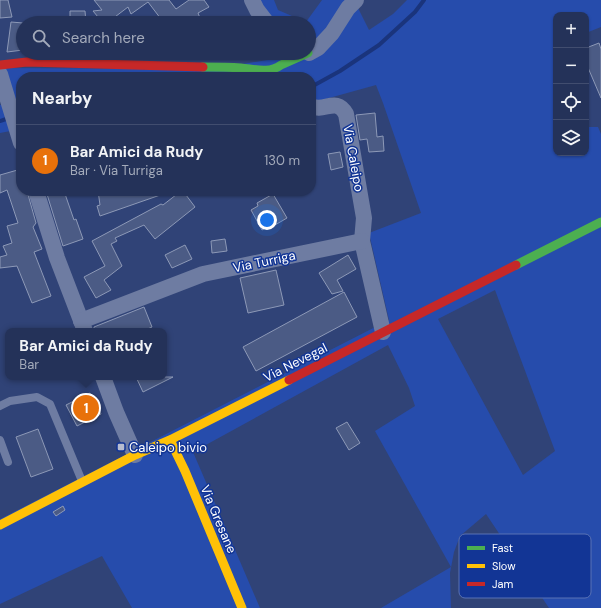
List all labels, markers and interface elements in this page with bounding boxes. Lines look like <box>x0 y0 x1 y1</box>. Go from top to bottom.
map controls <box>553 12 589 156</box>
button: + <box>553 12 589 48</box>
search box <box>16 16 316 60</box>
icon: search <box>30 27 52 49</box>
text: Search here <box>62 28 145 48</box>
button: − <box>553 48 589 84</box>
button: locate <box>553 84 589 120</box>
text: Nearby <box>32 87 92 109</box>
button: layers <box>553 120 589 156</box>
street label: Via Caleipo <box>339 123 368 193</box>
text: Bar Amici da Rudy <box>70 142 203 162</box>
text: 1 <box>43 152 47 169</box>
text: 130 m <box>264 152 300 169</box>
text: Bar · Via Turriga <box>70 162 163 179</box>
your location <box>257 210 277 230</box>
street label: Via Turriga <box>231 247 297 276</box>
popup <box>5 328 167 380</box>
text: Bar Amici da Rudy <box>19 336 153 356</box>
street label: Via Nevegal <box>260 339 330 386</box>
text: Bar <box>19 356 39 373</box>
pin: 1 <box>73 393 99 423</box>
place label: Caleipo bivio <box>129 439 207 456</box>
marker: Caleipo bivio <box>116 442 126 452</box>
street label: Via Gresane <box>197 482 241 556</box>
legend <box>459 534 591 598</box>
text: Fast <box>492 541 513 555</box>
text: Slow <box>492 559 516 573</box>
text: Jam <box>492 577 513 591</box>

